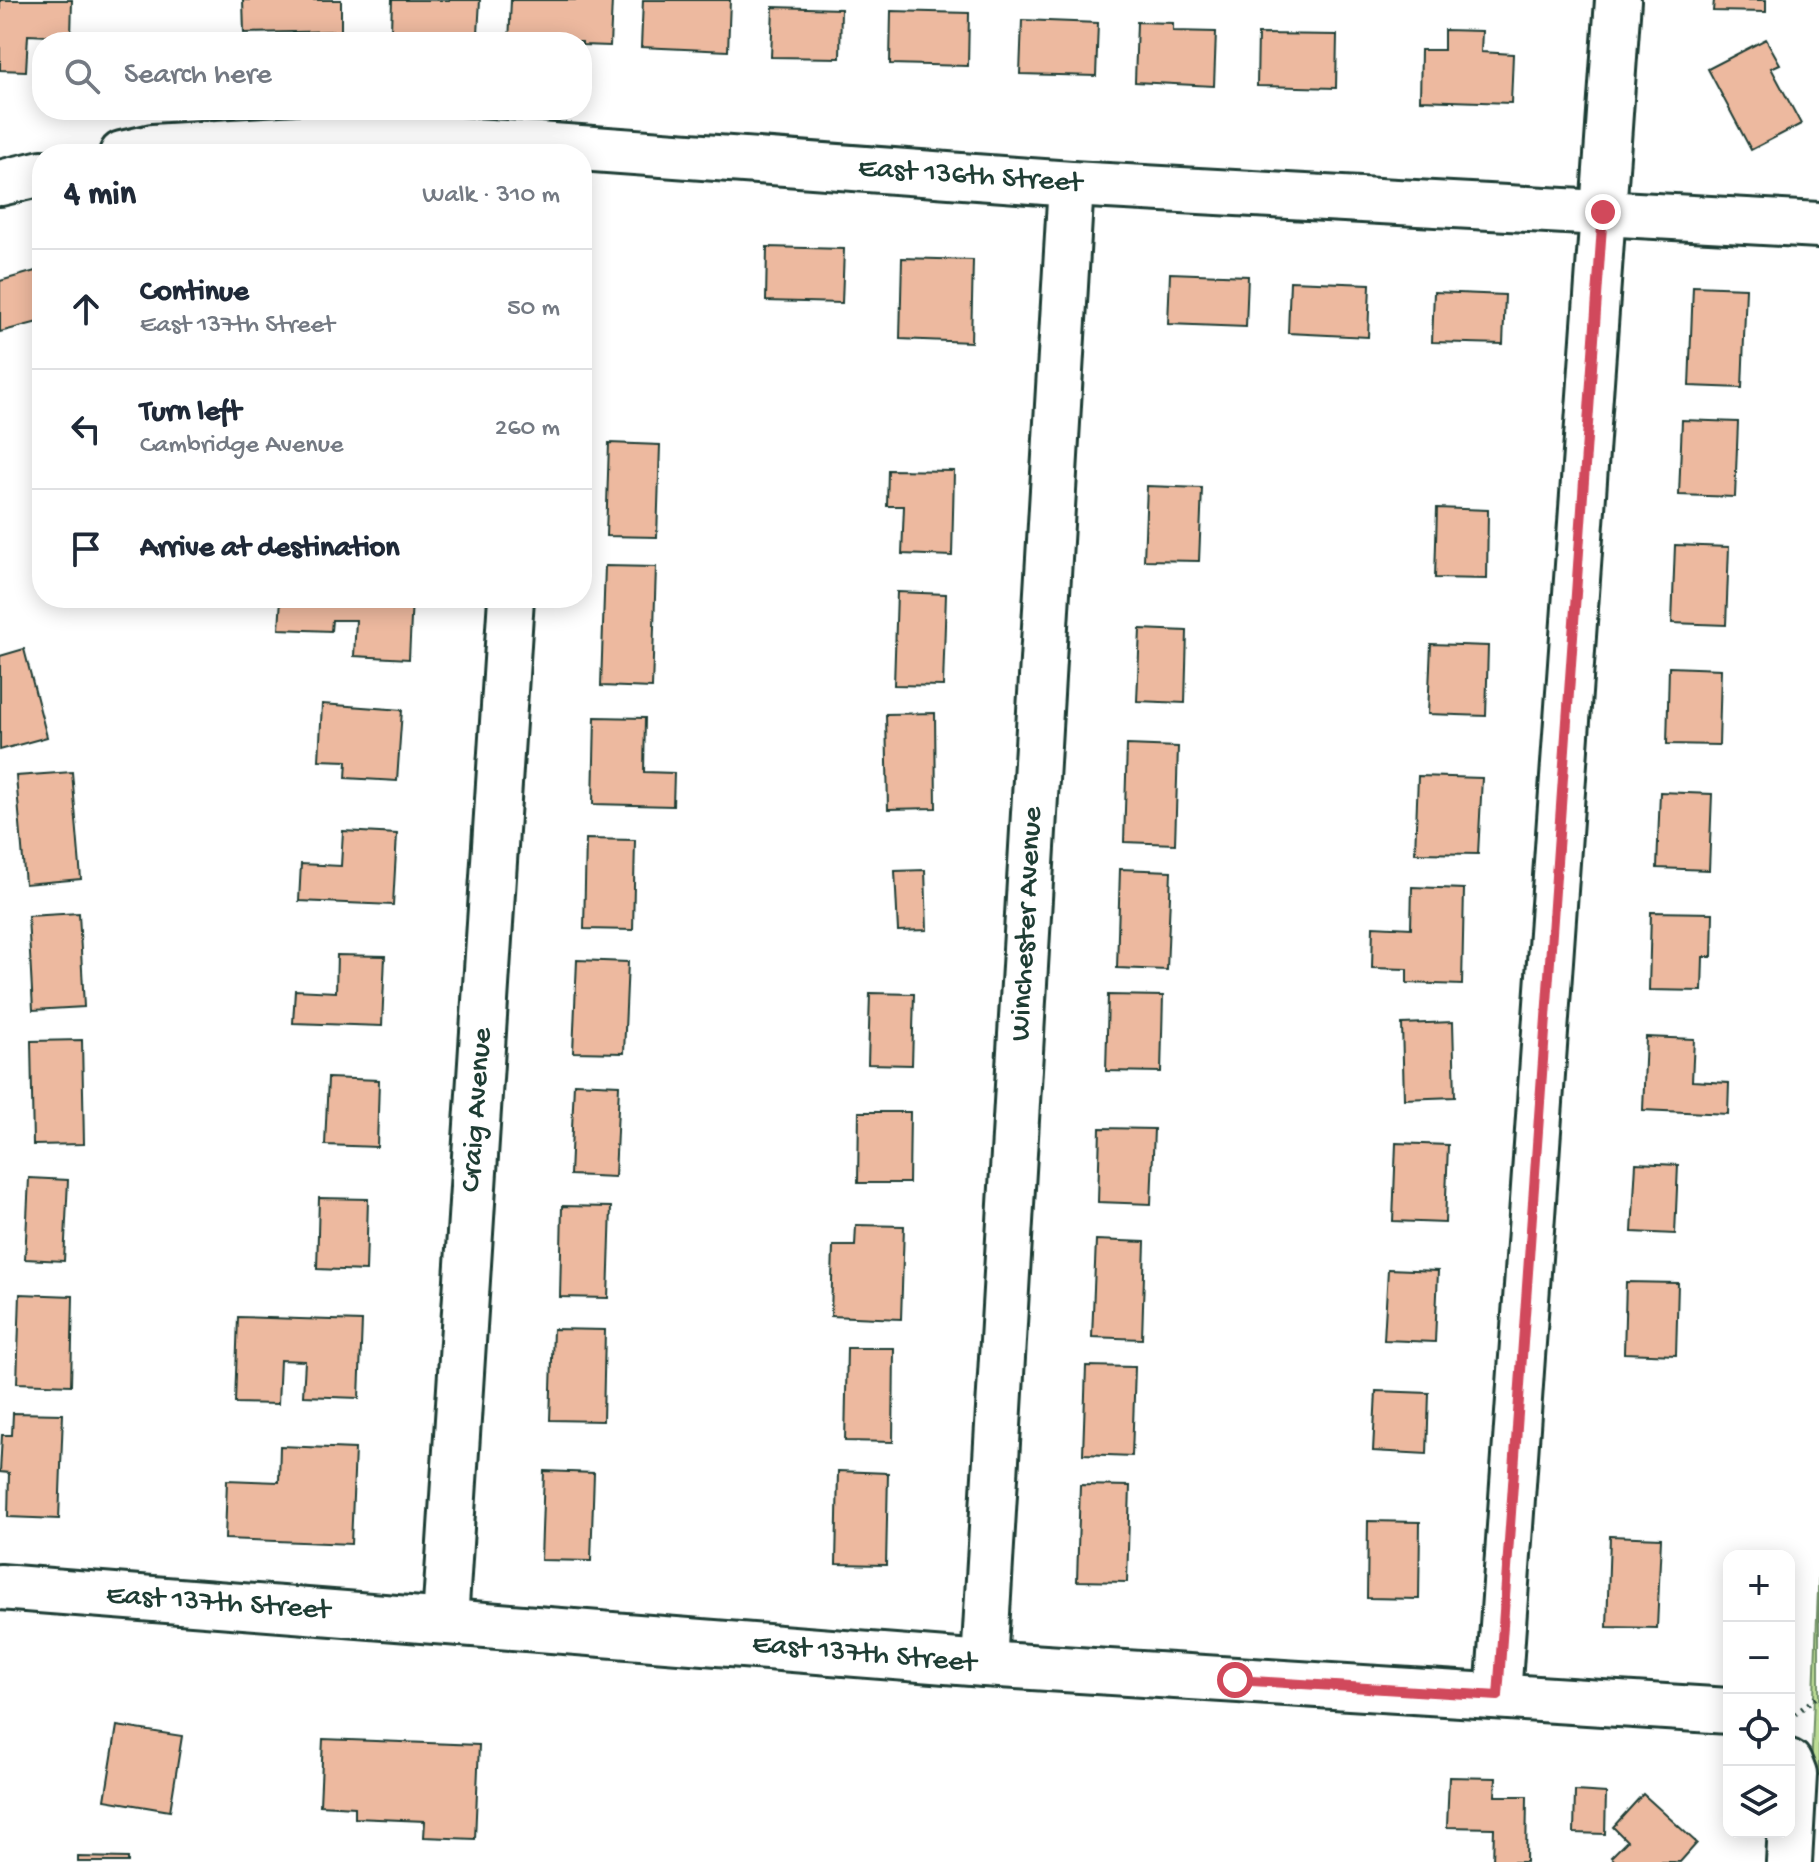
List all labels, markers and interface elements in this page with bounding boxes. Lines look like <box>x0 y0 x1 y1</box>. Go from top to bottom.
search box <box>32 32 592 120</box>
icon: search <box>60 54 104 98</box>
text: Search here <box>124 59 272 94</box>
street label: East 136th Street <box>857 152 1086 202</box>
text: 4 min <box>64 176 136 216</box>
text: Walk · 310 m <box>422 181 560 212</box>
route end <box>1585 194 1621 230</box>
text: Continue <box>140 276 249 311</box>
icon: ahead <box>64 287 108 331</box>
text: 50 m <box>507 294 560 325</box>
text: East 137th Street <box>140 311 335 342</box>
text: Turn left <box>140 396 241 431</box>
icon: left <box>64 407 108 451</box>
text: 260 m <box>495 414 560 445</box>
text: Cambridge Avenue <box>140 431 343 462</box>
icon: arrive <box>64 527 108 571</box>
text: Arrive at destination <box>140 532 400 567</box>
street label: Winchester Avenue <box>1004 805 1052 1042</box>
street label: Craig Avenue <box>455 1026 501 1193</box>
map controls <box>1723 1550 1795 1838</box>
button: + <box>1723 1550 1795 1622</box>
street label: East 137th Street <box>105 1579 334 1629</box>
button: − <box>1723 1622 1795 1694</box>
street label: East 137th Street <box>751 1628 980 1682</box>
route start <box>1217 1662 1253 1698</box>
button: locate <box>1723 1694 1795 1766</box>
button: layers <box>1723 1766 1795 1838</box>

